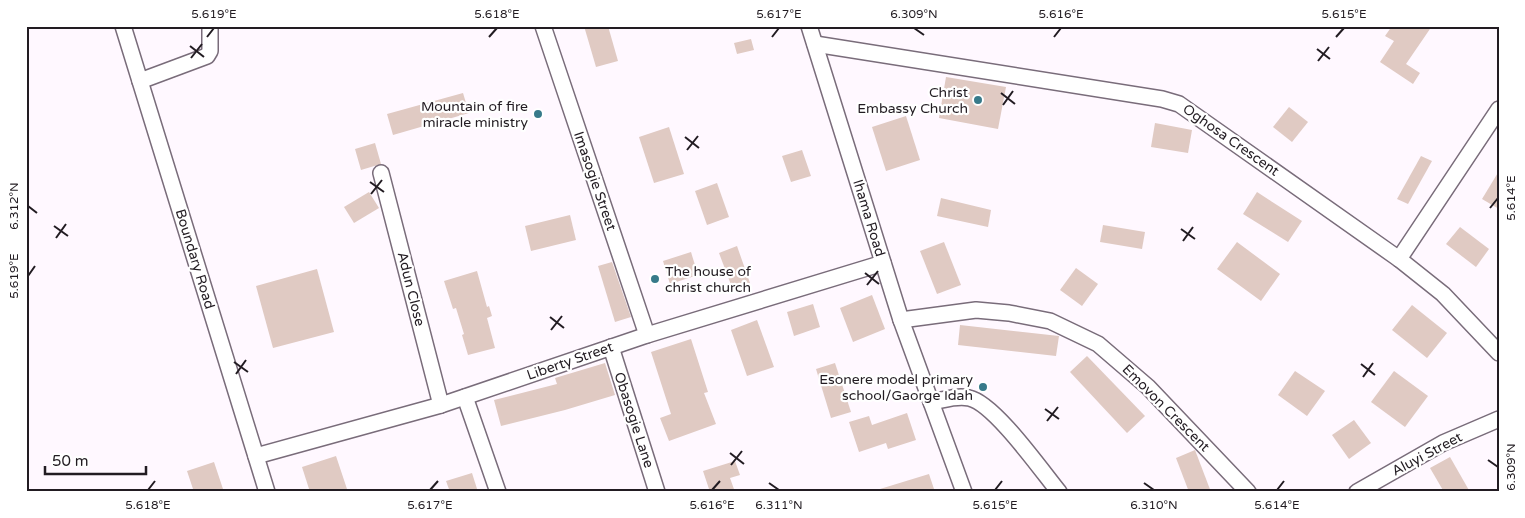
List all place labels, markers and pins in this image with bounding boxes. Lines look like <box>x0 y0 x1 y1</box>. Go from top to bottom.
place label: Christ Embassy Church <box>857 84 969 117</box>
marker: Christ Embassy Church <box>972 94 984 106</box>
place label: Mountain of fire miracle ministry <box>421 98 528 131</box>
marker: Mountain of fire miracle ministry <box>532 108 544 120</box>
place label: The house of christ church <box>665 263 752 296</box>
marker: The house of christ church <box>649 273 661 285</box>
place label: Esonere model primary school/Gaorge Idah <box>819 371 973 404</box>
marker: Esonere model primary school/Gaorge Idah <box>977 381 989 393</box>

